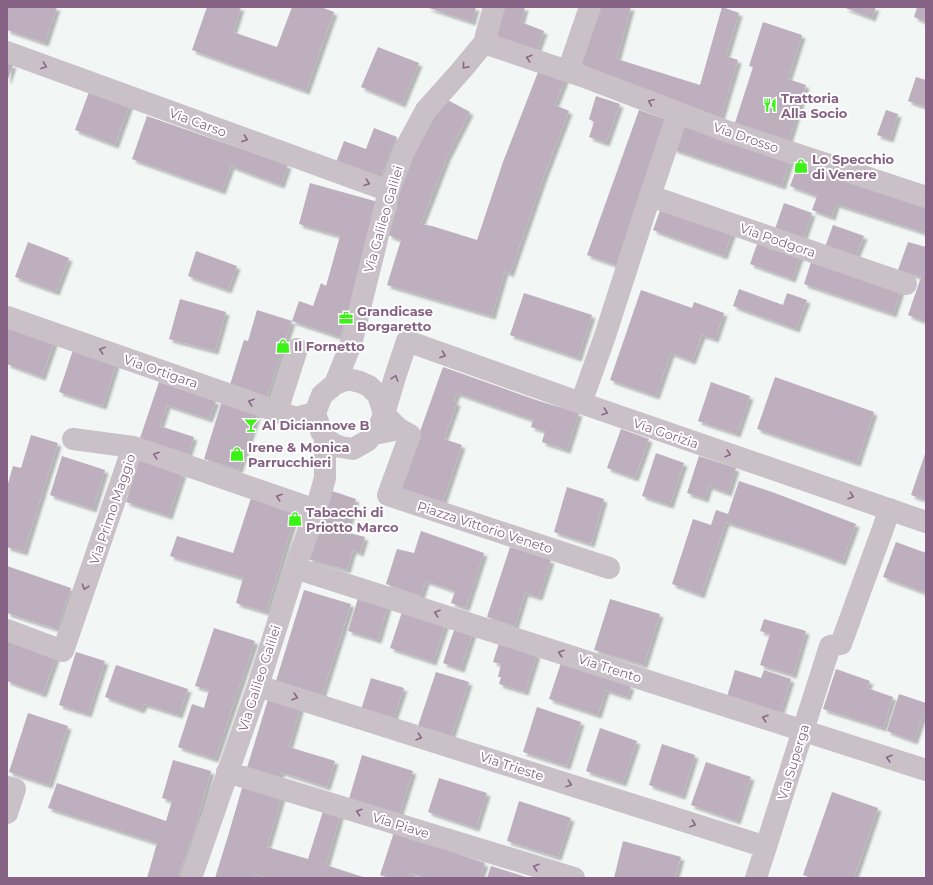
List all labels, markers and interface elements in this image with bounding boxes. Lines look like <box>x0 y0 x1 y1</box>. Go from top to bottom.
one-way arrow <box>525 54 532 63</box>
one-way arrow <box>40 61 47 69</box>
one-way arrow <box>462 61 469 69</box>
place label: Trattoria Alla Socio <box>780 90 848 121</box>
restaurant icon: Trattoria Alla Socio <box>762 97 778 113</box>
one-way arrow <box>648 99 656 107</box>
street label: Via Carso <box>167 104 229 140</box>
street label: Via Drosso <box>711 118 781 156</box>
one-way arrow <box>241 134 248 142</box>
place label: Lo Specchio di Venere <box>812 151 895 182</box>
shop icon: Lo Specchio di Venere <box>793 158 809 174</box>
street label: Via Galileo Galilei <box>360 164 406 274</box>
one-way arrow <box>363 179 370 187</box>
street label: Via Podgora <box>738 220 818 260</box>
place label: Grandicase Borgaretto <box>357 303 433 334</box>
office icon: Grandicase Borgaretto <box>338 310 354 326</box>
shop icon: Il Fornetto <box>275 338 291 354</box>
place label: Il Fornetto <box>294 338 365 354</box>
one-way arrow <box>99 346 106 355</box>
one-way arrow <box>440 350 447 358</box>
street label: Via Ortigara <box>122 351 200 391</box>
one-way arrow <box>390 374 399 381</box>
one-way arrow <box>248 399 255 407</box>
one-way arrow <box>602 407 609 416</box>
street label: Via Gorizia <box>631 414 701 452</box>
bar icon: Al Diciannove B <box>243 417 259 433</box>
place label: Al Diciannove B <box>261 417 370 433</box>
place label: Irene & Monica Parrucchieri <box>248 439 350 470</box>
shop icon: Irene & Monica Parrucchieri <box>229 446 245 462</box>
one-way arrow <box>725 449 732 458</box>
one-way arrow <box>153 451 160 460</box>
street label: Via Primo Maggio <box>86 452 138 566</box>
one-way arrow <box>848 491 855 500</box>
one-way arrow <box>276 494 283 502</box>
street label: Piazza Vittorio Veneto <box>415 498 555 556</box>
place label: Tabacchi di Priotto Marco <box>306 504 399 535</box>
shop icon: Tabacchi di Priotto Marco <box>287 511 303 527</box>
one-way arrow <box>82 584 90 591</box>
one-way arrow <box>434 610 441 618</box>
street label: Via Galileo Galilei <box>234 623 284 733</box>
one-way arrow <box>558 649 565 658</box>
street label: Via Trento <box>576 650 644 686</box>
one-way arrow <box>291 693 298 701</box>
one-way arrow <box>762 714 769 723</box>
street label: Via Superga <box>774 722 812 802</box>
one-way arrow <box>415 732 422 741</box>
street label: Via Trieste <box>478 748 546 784</box>
one-way arrow <box>886 754 893 762</box>
one-way arrow <box>566 780 573 788</box>
one-way arrow <box>355 808 362 817</box>
street label: Via Piave <box>371 809 431 841</box>
one-way arrow <box>690 819 697 828</box>
one-way arrow <box>533 863 540 871</box>

